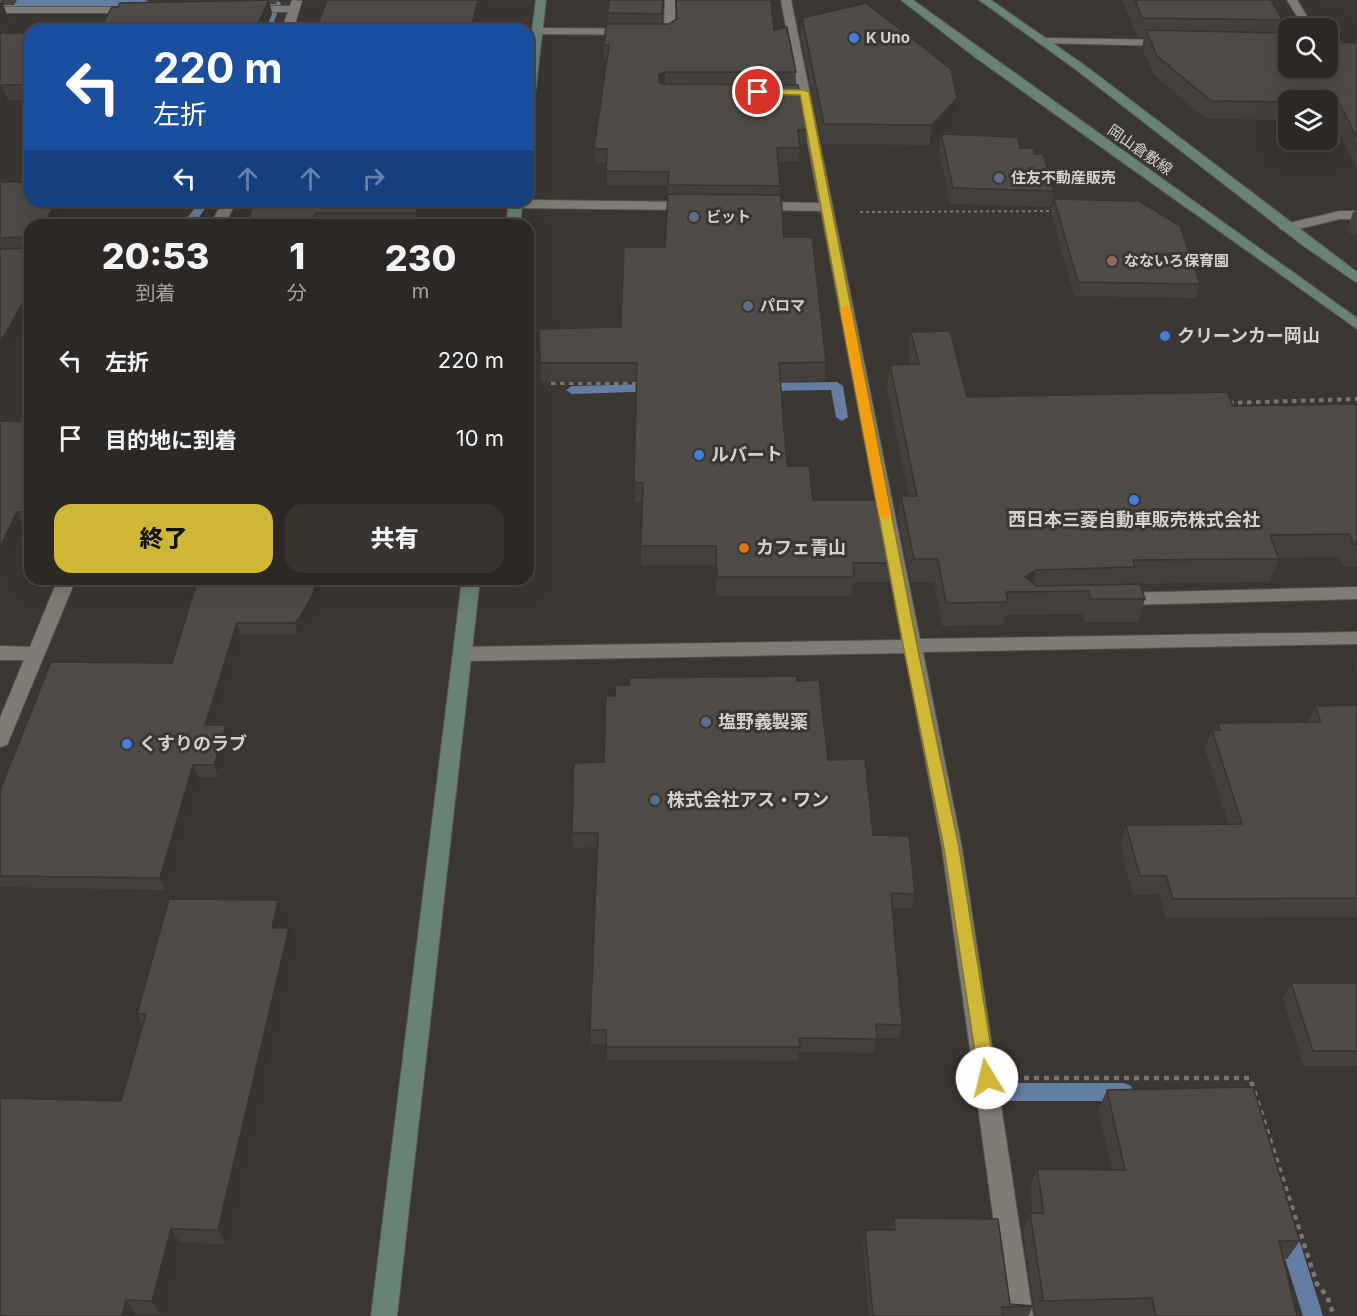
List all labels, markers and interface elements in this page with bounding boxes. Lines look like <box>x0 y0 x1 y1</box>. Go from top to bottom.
map controls <box>1278 18 1338 150</box>
button: search <box>1278 18 1338 78</box>
place label: K Uno <box>866 28 910 47</box>
marker: K Uno <box>847 31 861 45</box>
text: 220 m <box>153 42 283 93</box>
icon: left <box>54 48 132 126</box>
pin <box>732 66 783 117</box>
icon: arrive <box>741 75 774 108</box>
button: layers <box>1278 90 1338 150</box>
text: 左折 <box>153 98 207 131</box>
street label: 岡山倉敷線 <box>1104 120 1176 179</box>
icon: left <box>168 162 201 195</box>
icon: ahead <box>231 162 264 195</box>
icon: ahead <box>294 162 327 195</box>
icon: right <box>357 162 390 195</box>
place label: 住友不動産販売 <box>1011 168 1116 187</box>
marker: 住友不動産販売 <box>992 171 1006 185</box>
place label: ビット <box>706 207 751 226</box>
marker: ビット <box>687 210 701 224</box>
text: 20:53 <box>102 234 209 278</box>
text: 1 <box>289 234 305 278</box>
text: 230 <box>385 236 456 280</box>
place label: なないろ保育園 <box>1124 251 1229 270</box>
marker: なないろ保育園 <box>1105 254 1119 268</box>
text: m <box>412 279 429 303</box>
text: 到着 <box>136 281 176 305</box>
text: 分 <box>287 281 307 305</box>
place label: パロマ <box>760 296 805 315</box>
marker: パロマ <box>741 299 755 313</box>
place label: クリーンカー岡山 <box>1177 325 1320 346</box>
marker: クリーンカー岡山 <box>1158 329 1172 343</box>
icon: left <box>54 344 87 377</box>
text: 220 m <box>438 347 504 373</box>
text: 左折 <box>105 349 149 375</box>
icon: arrive <box>54 422 87 455</box>
text: 10 m <box>456 425 504 451</box>
text: 目的地に到着 <box>105 427 237 453</box>
place label: ルバート <box>711 444 783 465</box>
marker: ルバート <box>692 448 706 462</box>
marker: 西日本三菱自動車販売株式会社 <box>1127 493 1141 507</box>
button: 終了 <box>54 504 273 573</box>
button: 共有 <box>285 504 504 573</box>
place label: 西日本三菱自動車販売株式会社 <box>1008 509 1260 530</box>
place label: カフェ青山 <box>756 537 846 558</box>
marker: カフェ青山 <box>737 541 751 555</box>
place label: 塩野義製薬 <box>718 711 808 732</box>
marker: 塩野義製薬 <box>699 715 713 729</box>
place label: くすりのラブ <box>139 733 247 754</box>
marker: くすりのラブ <box>120 737 134 751</box>
place label: 株式会社アス・ワン <box>667 789 829 810</box>
marker: 株式会社アス・ワン <box>648 793 662 807</box>
position arrow <box>955 1046 1019 1110</box>

